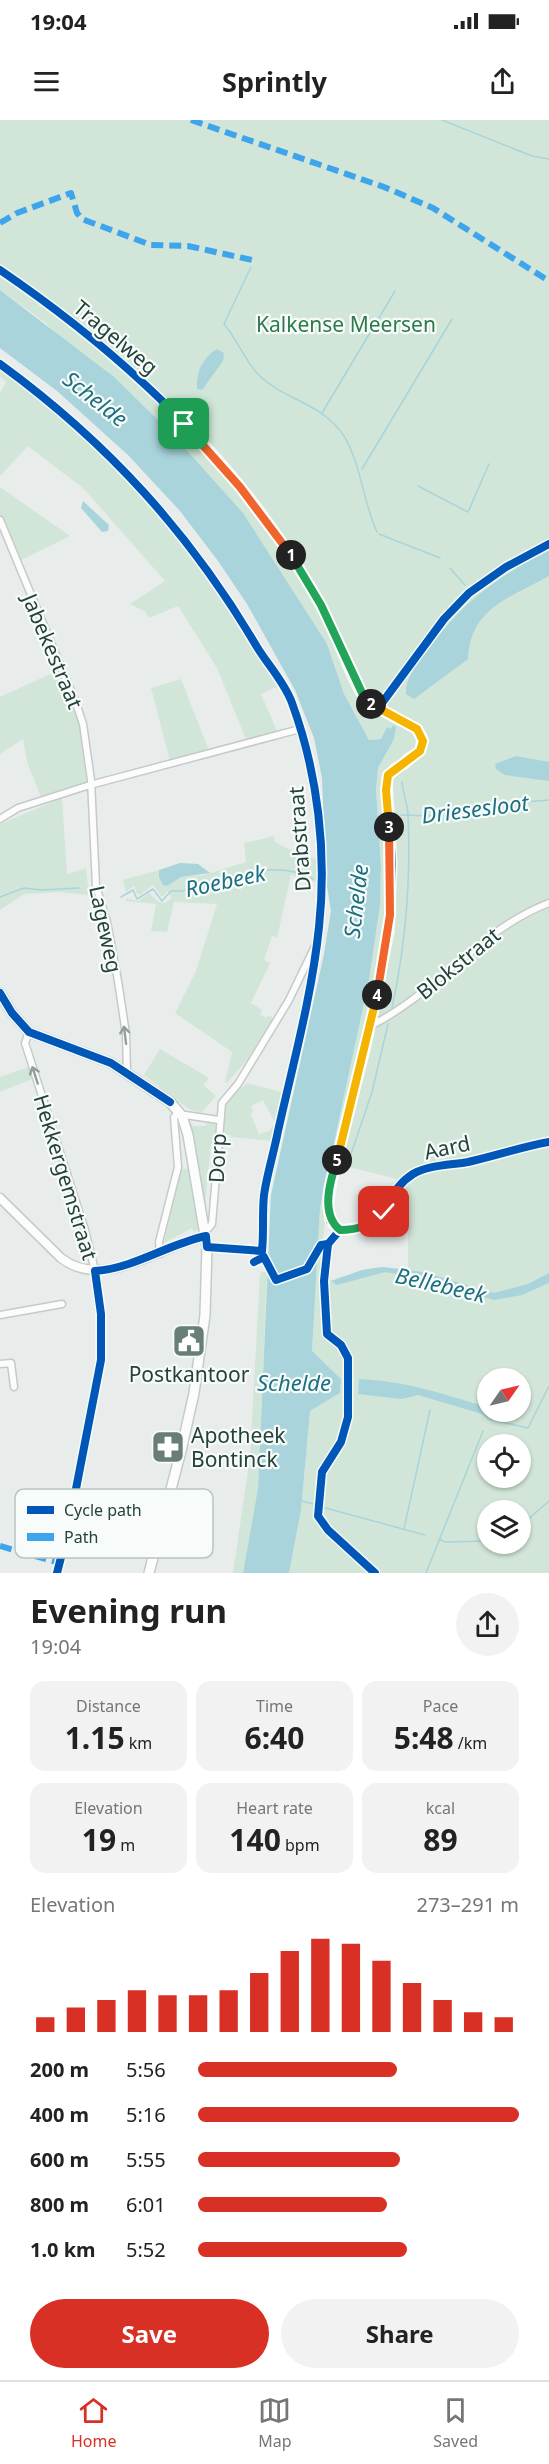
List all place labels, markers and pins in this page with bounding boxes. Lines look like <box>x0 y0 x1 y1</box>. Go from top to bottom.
pin <box>158 398 209 449</box>
pin: 1 <box>276 540 306 570</box>
pin: 2 <box>356 689 386 719</box>
pin: 3 <box>374 812 404 842</box>
pin: 4 <box>362 980 392 1010</box>
pin: 5 <box>322 1145 352 1175</box>
pin <box>358 1186 409 1237</box>
public building icon: Postkantoor <box>171 1323 207 1359</box>
place label: Postkantoor <box>129 1360 250 1388</box>
place label: Apotheek Bontinck <box>191 1421 286 1473</box>
pharmacy icon: Apotheek Bontinck <box>150 1429 186 1465</box>

